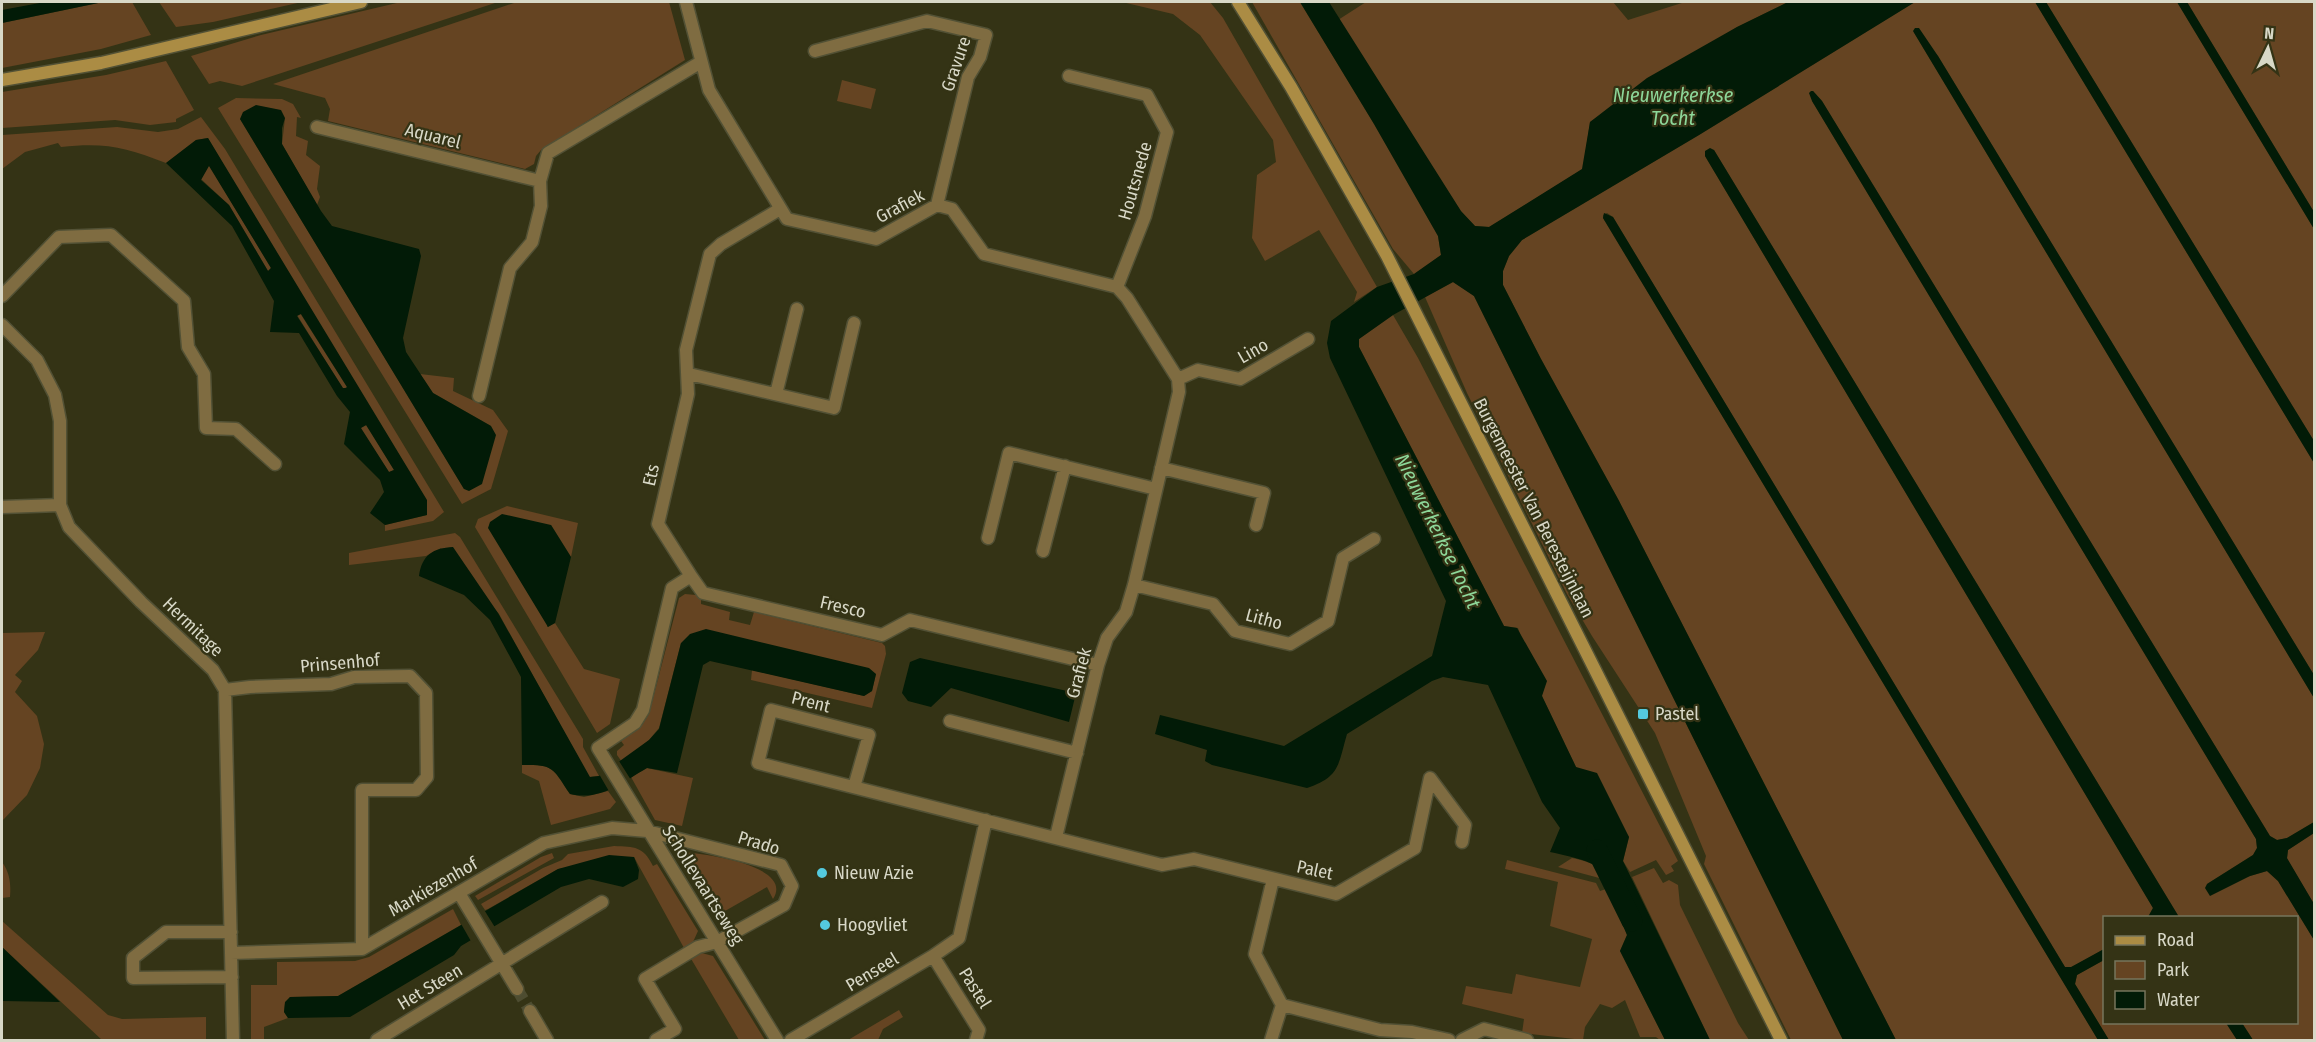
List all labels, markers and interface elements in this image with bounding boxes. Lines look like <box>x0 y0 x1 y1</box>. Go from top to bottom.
north arrow <box>2238 18 2298 78</box>
text: N <box>2264 24 2275 43</box>
street label: Gravure <box>936 34 976 94</box>
water label: Nieuwerkerkse Tocht <box>1613 83 1734 130</box>
street label: Aquarel <box>403 118 463 154</box>
street label: Houtsnede <box>1113 139 1157 223</box>
street label: Grafiek <box>872 184 928 228</box>
street label: Lino <box>1234 334 1272 368</box>
street label: Burgemeester Van Beresteijnlaan <box>1469 395 1599 621</box>
water label: Nieuwerkerkse Tocht <box>1390 450 1486 613</box>
street label: Ets <box>638 462 664 488</box>
street label: Fresco <box>818 591 868 623</box>
street label: Hermitage <box>158 593 228 661</box>
street label: Litho <box>1243 604 1285 634</box>
street label: Grafiek <box>1062 645 1096 701</box>
street label: Prinsenhof <box>299 648 382 677</box>
street label: Prent <box>789 687 833 717</box>
place label: Pastel <box>1655 703 1699 725</box>
marker: Pastel <box>1636 707 1650 721</box>
street label: Schollevaartseweg <box>657 821 749 949</box>
street label: Prado <box>735 826 783 860</box>
street label: Markiezenhof <box>384 852 483 921</box>
street label: Palet <box>1295 855 1335 885</box>
place label: Nieuw Azie <box>834 862 914 884</box>
marker: Nieuw Azie <box>815 866 829 880</box>
place label: Hoogvliet <box>837 914 907 936</box>
legend <box>2103 916 2298 1024</box>
marker: Hoogvliet <box>818 918 832 932</box>
text: Road <box>2157 929 2194 951</box>
street label: Penseel <box>842 948 903 996</box>
street label: Het Steen <box>394 959 466 1015</box>
text: Park <box>2157 959 2190 981</box>
street label: Pastel <box>954 963 996 1013</box>
text: Water <box>2157 989 2200 1011</box>

